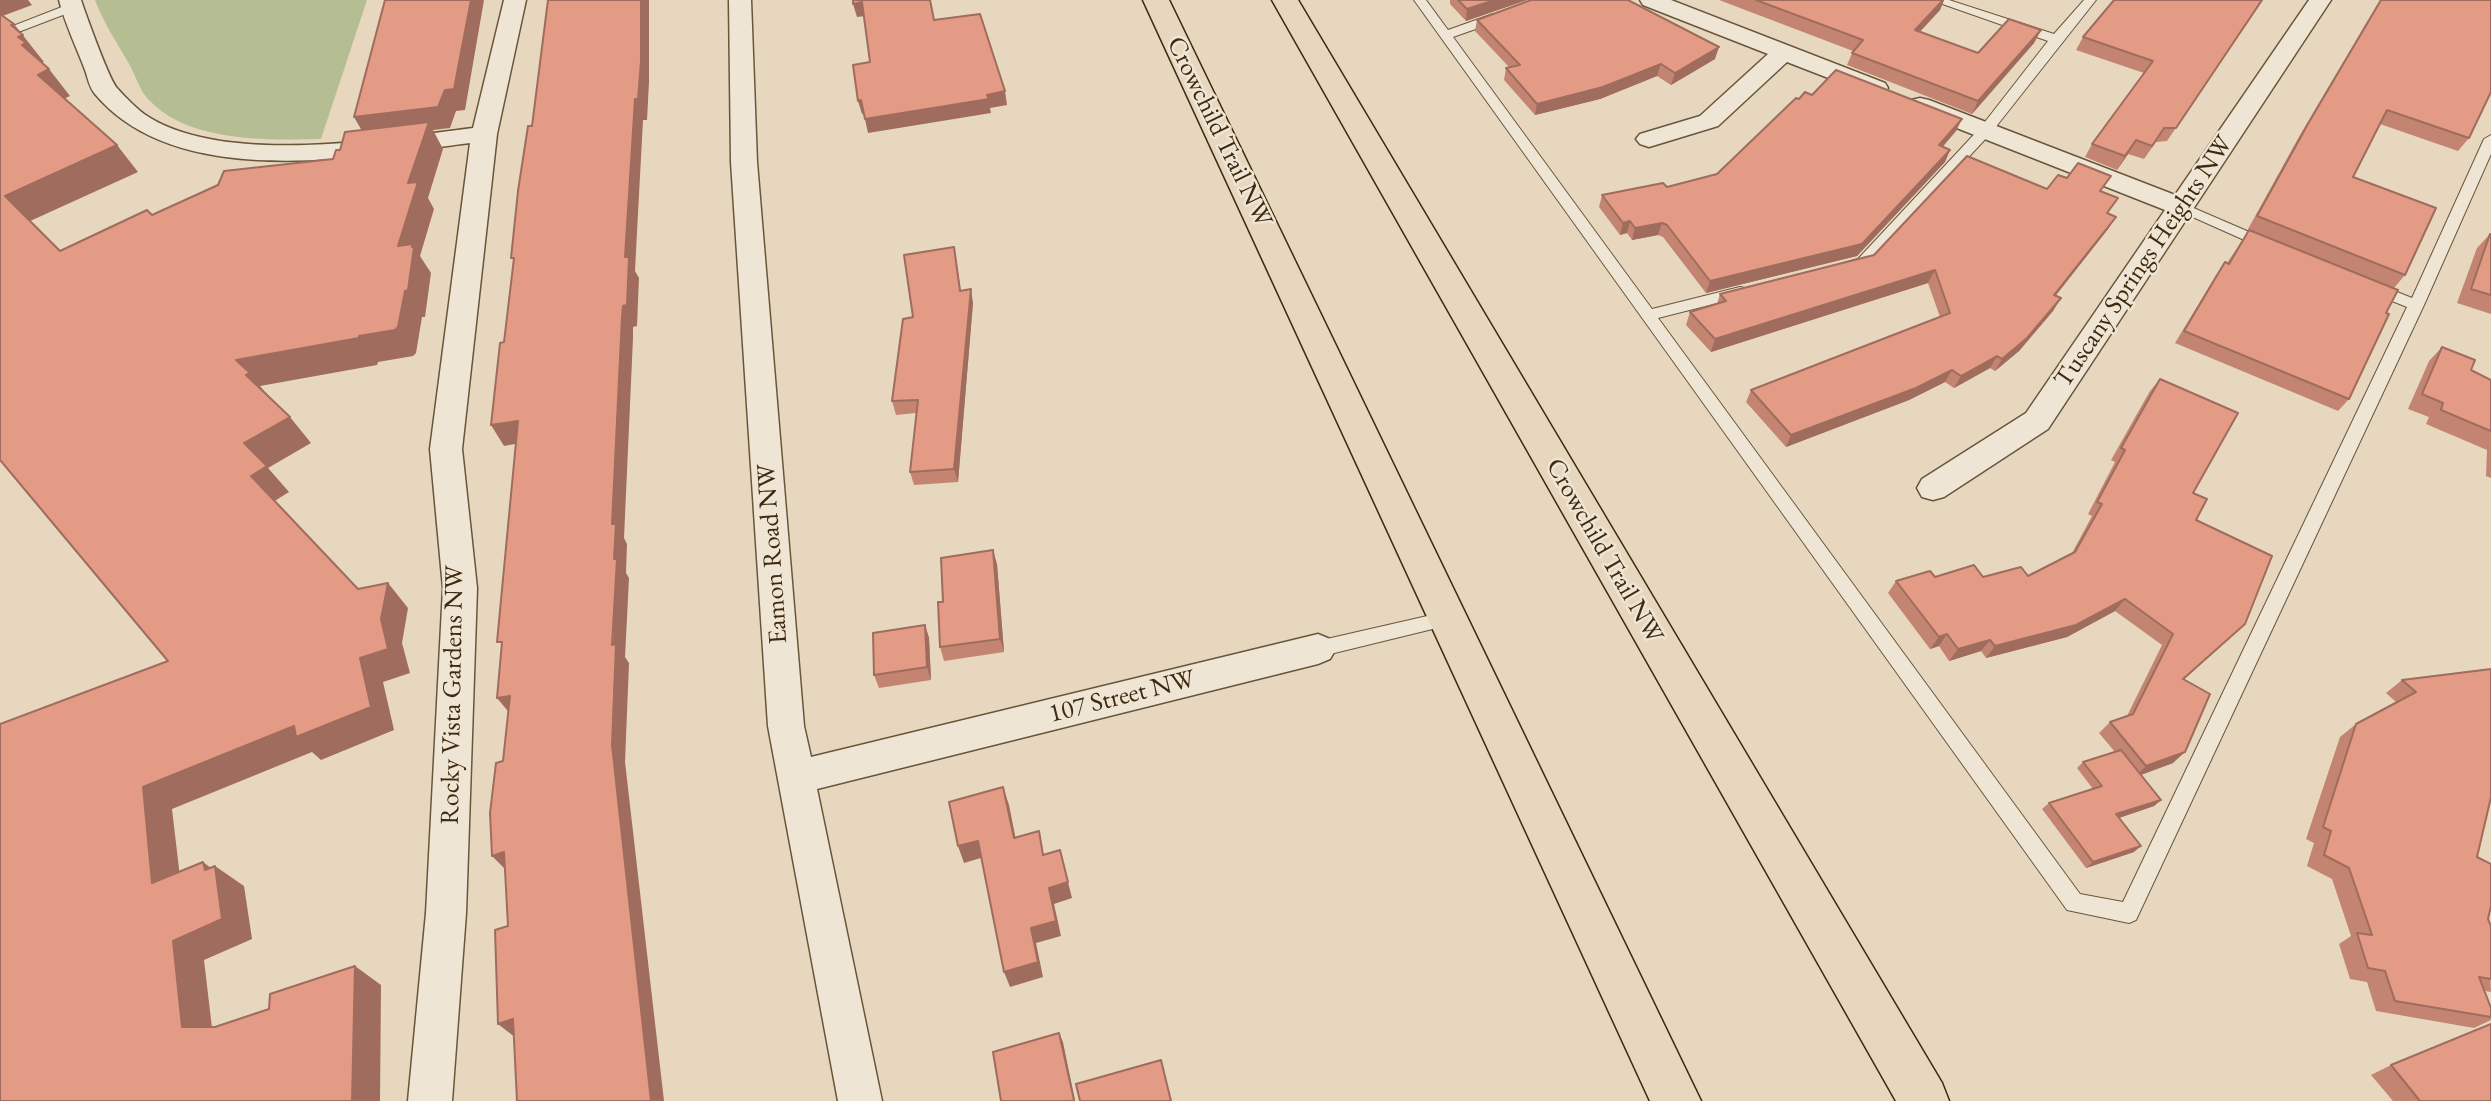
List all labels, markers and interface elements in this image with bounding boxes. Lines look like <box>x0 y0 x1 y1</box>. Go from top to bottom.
street label: Crowchild Trail NW <box>1159 32 1279 232</box>
street label: Tuscany Springs Heights NW <box>2048 130 2240 394</box>
street label: Crowchild Trail NW <box>1539 453 1669 649</box>
street label: Eamon Road NW <box>751 463 795 645</box>
street label: Rocky Vista Gardens NW <box>435 565 471 825</box>
street label: 107 Street NW <box>1046 664 1198 730</box>

